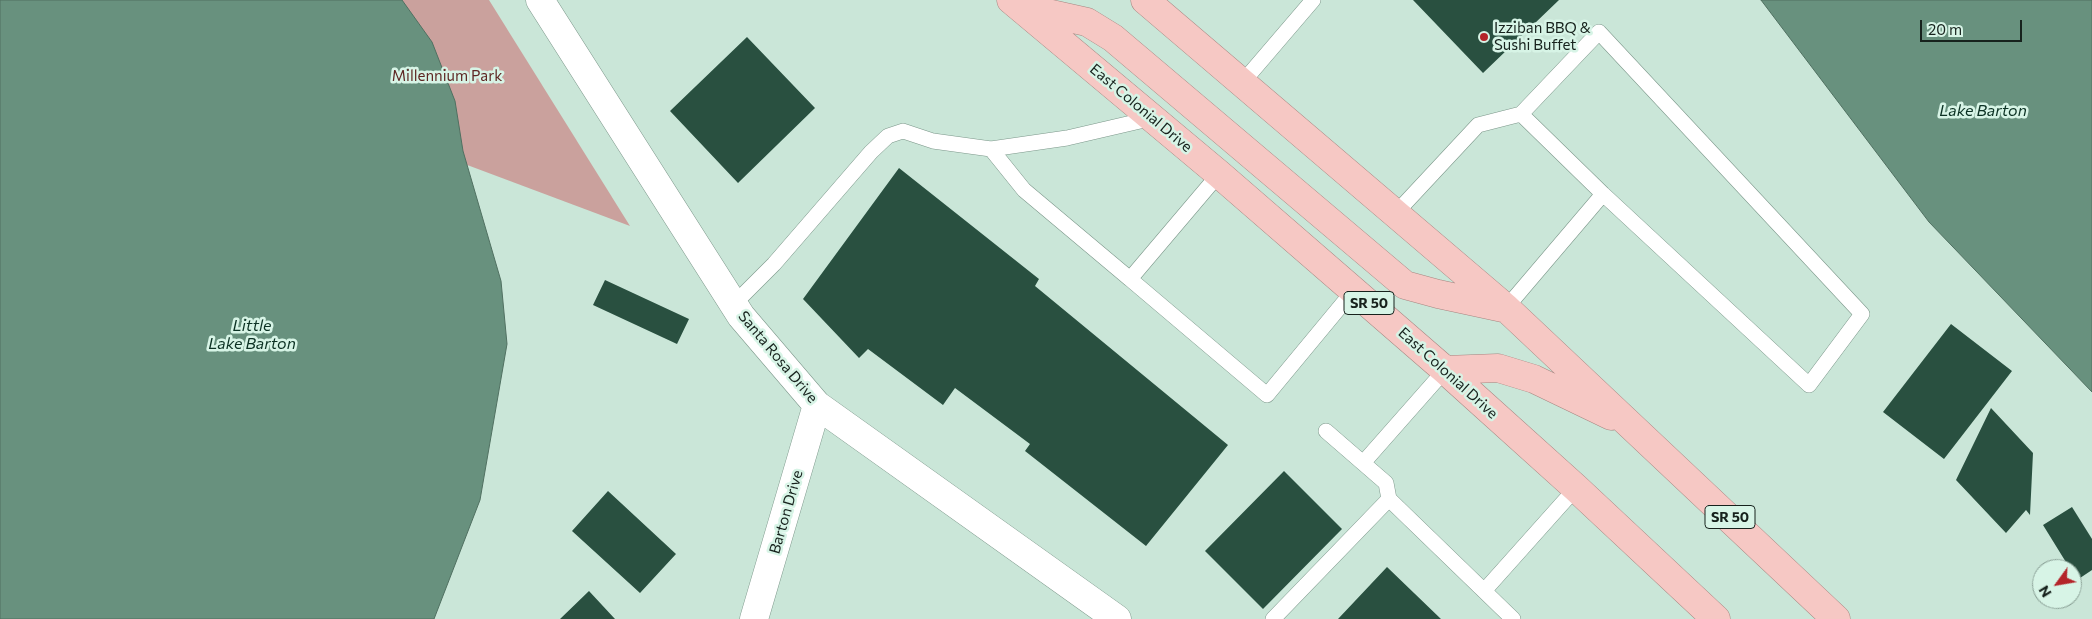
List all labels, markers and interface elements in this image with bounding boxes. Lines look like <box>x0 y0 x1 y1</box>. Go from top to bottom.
scale bar <box>1922 10 2024 42</box>
place label: Izziban BBQ & Sushi Buffet <box>1494 19 1591 54</box>
text: 20 m <box>1928 20 1962 38</box>
marker: Izziban BBQ & Sushi Buffet <box>1478 31 1490 43</box>
street label: East Colonial Drive <box>1086 60 1196 156</box>
park label: Millennium Park <box>392 67 502 85</box>
water label: Lake Barton <box>1939 101 2027 121</box>
road number: SR 50 <box>1344 292 1394 314</box>
street label: Santa Rosa Drive <box>734 307 822 407</box>
water label: Little Lake Barton <box>208 316 296 354</box>
street label: East Colonial Drive <box>1394 324 1502 422</box>
street label: Barton Drive <box>765 468 807 556</box>
road number: SR 50 <box>1705 506 1755 528</box>
north arrow <box>2032 559 2082 609</box>
text: N <box>2035 583 2055 601</box>

